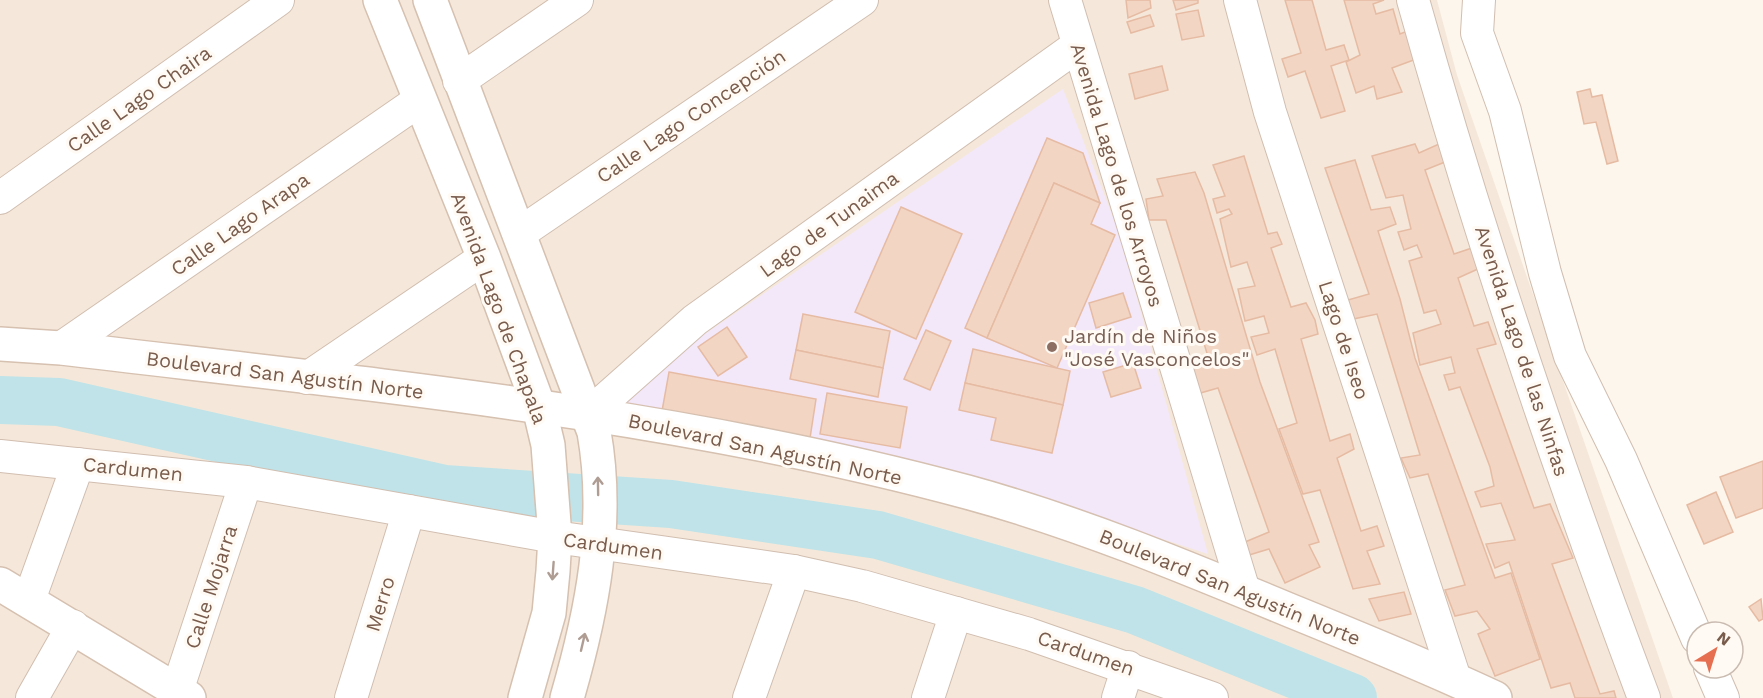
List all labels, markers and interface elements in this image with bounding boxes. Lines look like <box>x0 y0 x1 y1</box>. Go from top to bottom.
street label: Calle Lago Chaira <box>62 40 216 158</box>
street label: Avenida Lago de los Arroyos <box>1065 40 1169 310</box>
street label: Calle Lago Concepción <box>592 44 790 188</box>
street label: Lago de Tunaima <box>755 166 903 282</box>
street label: Calle Lago Arapa <box>166 167 314 281</box>
street label: Avenida Lago de Chapala <box>446 189 552 427</box>
street label: Avenida Lago de las Ninfas <box>1470 223 1574 479</box>
street label: Lago de Iseo <box>1314 278 1374 402</box>
place label: Jardín de Niños "José Vasconcelos" <box>1064 324 1250 371</box>
marker: Jardín de Niños "José Vasconcelos" <box>1045 340 1059 354</box>
street label: Boulevard San Agustín Norte <box>145 346 425 404</box>
street label: Boulevard San Agustín Norte <box>626 408 904 490</box>
street label: Cardumen <box>82 452 184 486</box>
one-way arrow <box>592 477 604 497</box>
street label: Calle Mojarra <box>180 522 242 652</box>
street label: Boulevard San Agustín Norte <box>1096 524 1364 650</box>
street label: Cardumen <box>561 527 665 565</box>
one-way arrow <box>547 560 558 580</box>
street label: Merro <box>360 573 400 635</box>
north arrow <box>1685 620 1745 680</box>
street label: Cardumen <box>1034 625 1138 681</box>
text: N <box>1713 627 1734 650</box>
one-way arrow <box>578 632 589 652</box>

